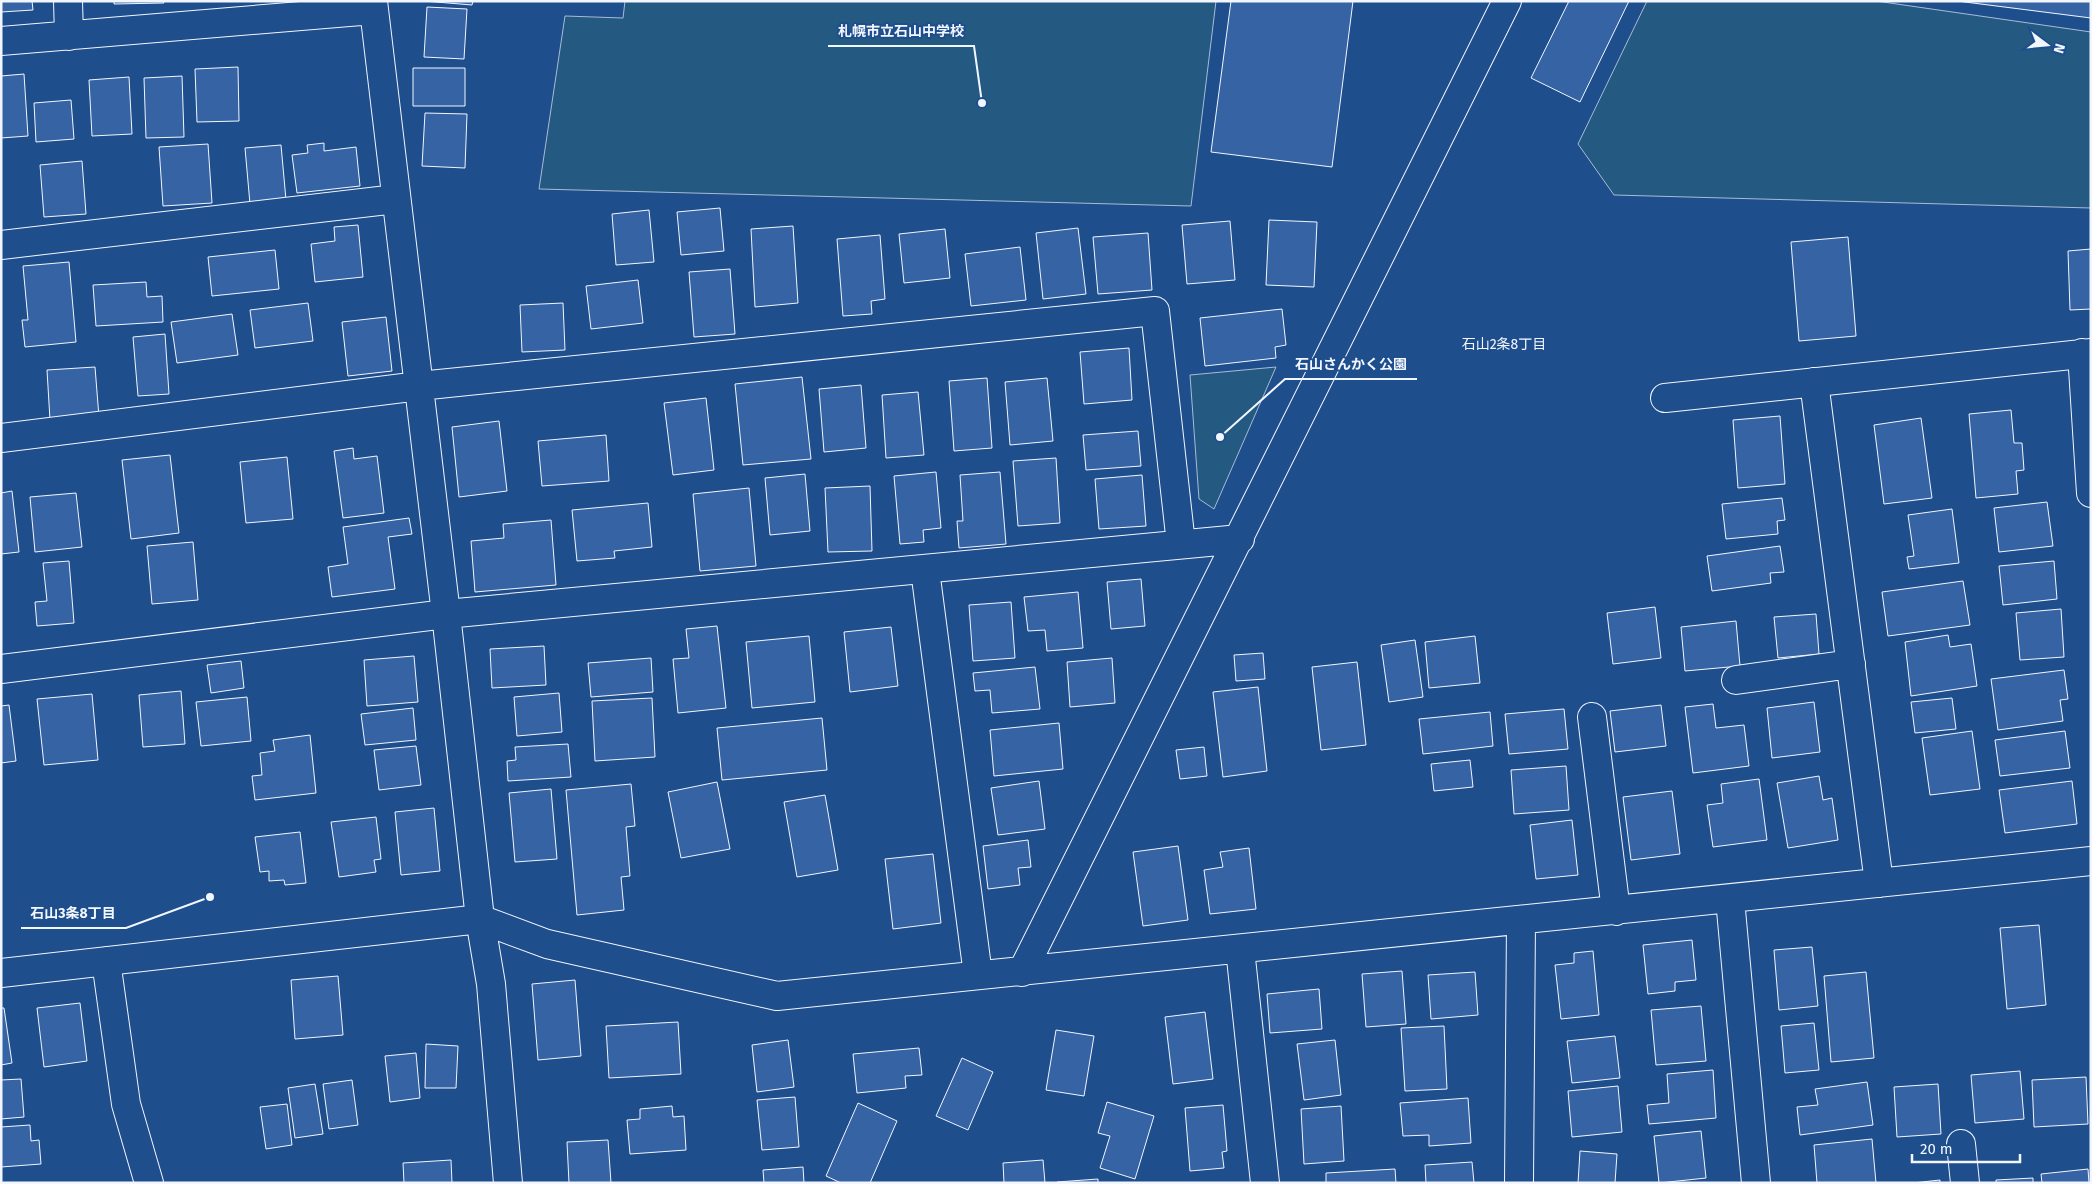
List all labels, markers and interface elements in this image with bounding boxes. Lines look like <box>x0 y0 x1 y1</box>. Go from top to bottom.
callout: 札幌市立石山中学校 <box>828 17 974 46</box>
north arrow <box>2022 20 2072 70</box>
text: 札幌市立石山中学校 <box>838 23 964 40</box>
text: N <box>2050 42 2068 55</box>
district label: 石山2条8丁目 <box>1462 336 1546 353</box>
callout: 石山さんかく公園 <box>1285 350 1417 379</box>
text: 石山さんかく公園 <box>1295 356 1407 373</box>
callout: 石山3条8丁目 <box>21 899 126 928</box>
text: 石山3条8丁目 <box>30 905 116 922</box>
scale bar <box>1912 1132 2020 1164</box>
text: 20 m <box>1920 1140 1953 1158</box>

